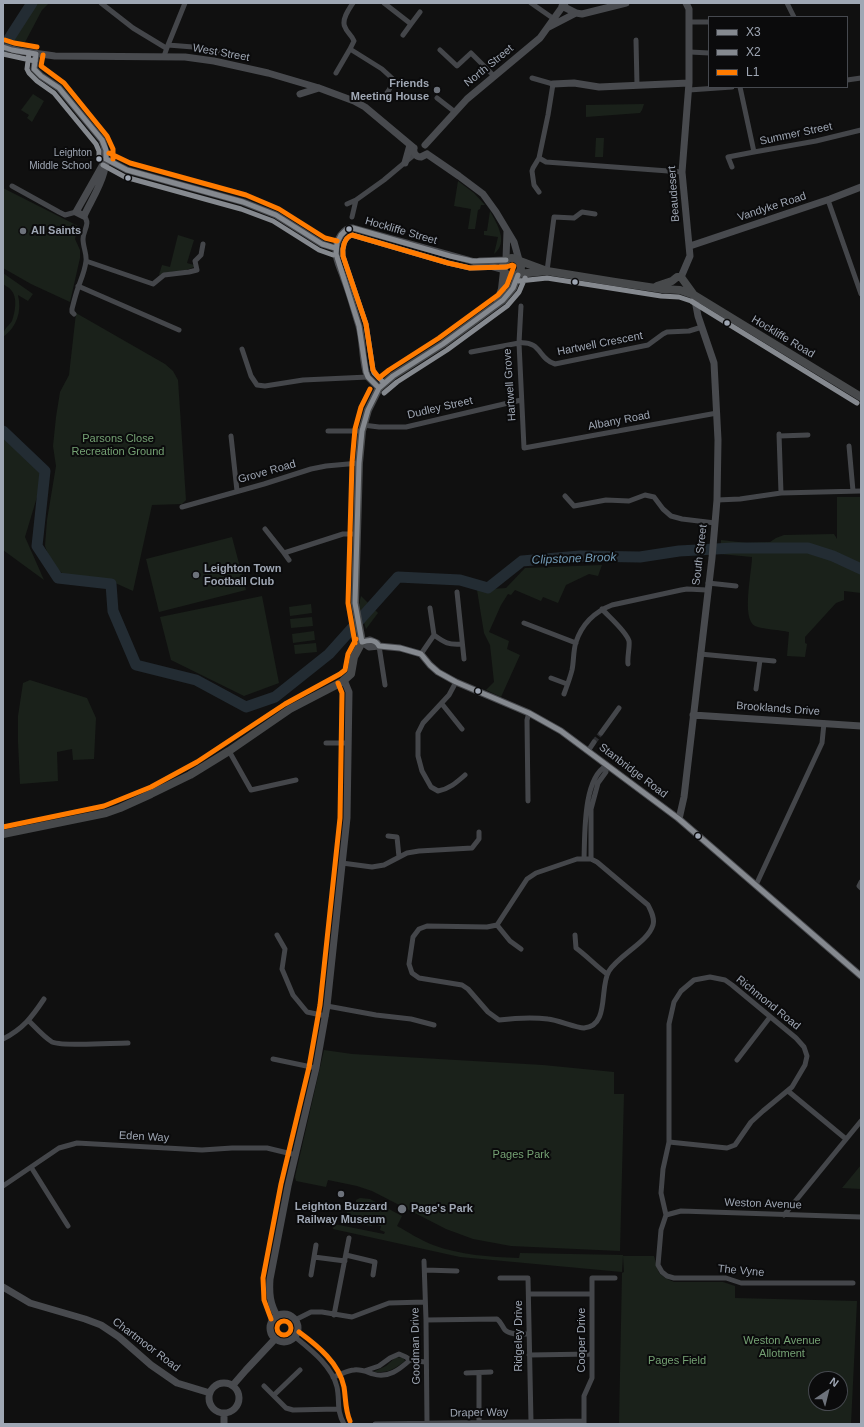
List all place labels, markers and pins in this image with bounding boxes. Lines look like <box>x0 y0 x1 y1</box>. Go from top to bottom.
place label: Friends Meeting House <box>351 77 429 103</box>
marker: Friends Meeting House <box>432 85 442 95</box>
place label: Leighton Middle School <box>29 147 92 170</box>
marker: Leighton Middle School <box>94 154 104 164</box>
unlabelled marker <box>123 173 133 183</box>
place label: All Saints <box>31 224 81 238</box>
unlabelled marker <box>344 224 354 234</box>
marker: All Saints <box>18 226 28 236</box>
unlabelled marker <box>570 277 580 287</box>
unlabelled marker <box>722 318 732 328</box>
place label: Leighton Town Football Club <box>204 562 281 588</box>
marker: Leighton Town Football Club <box>191 570 201 580</box>
unlabelled marker <box>473 686 483 696</box>
unlabelled marker <box>693 831 703 841</box>
marker: Leighton Buzzard Railway Museum <box>336 1189 346 1199</box>
place label: Leighton Buzzard Railway Museum <box>295 1200 387 1226</box>
place label: Page's Park <box>411 1202 473 1216</box>
marker: Page's Park <box>396 1203 408 1215</box>

